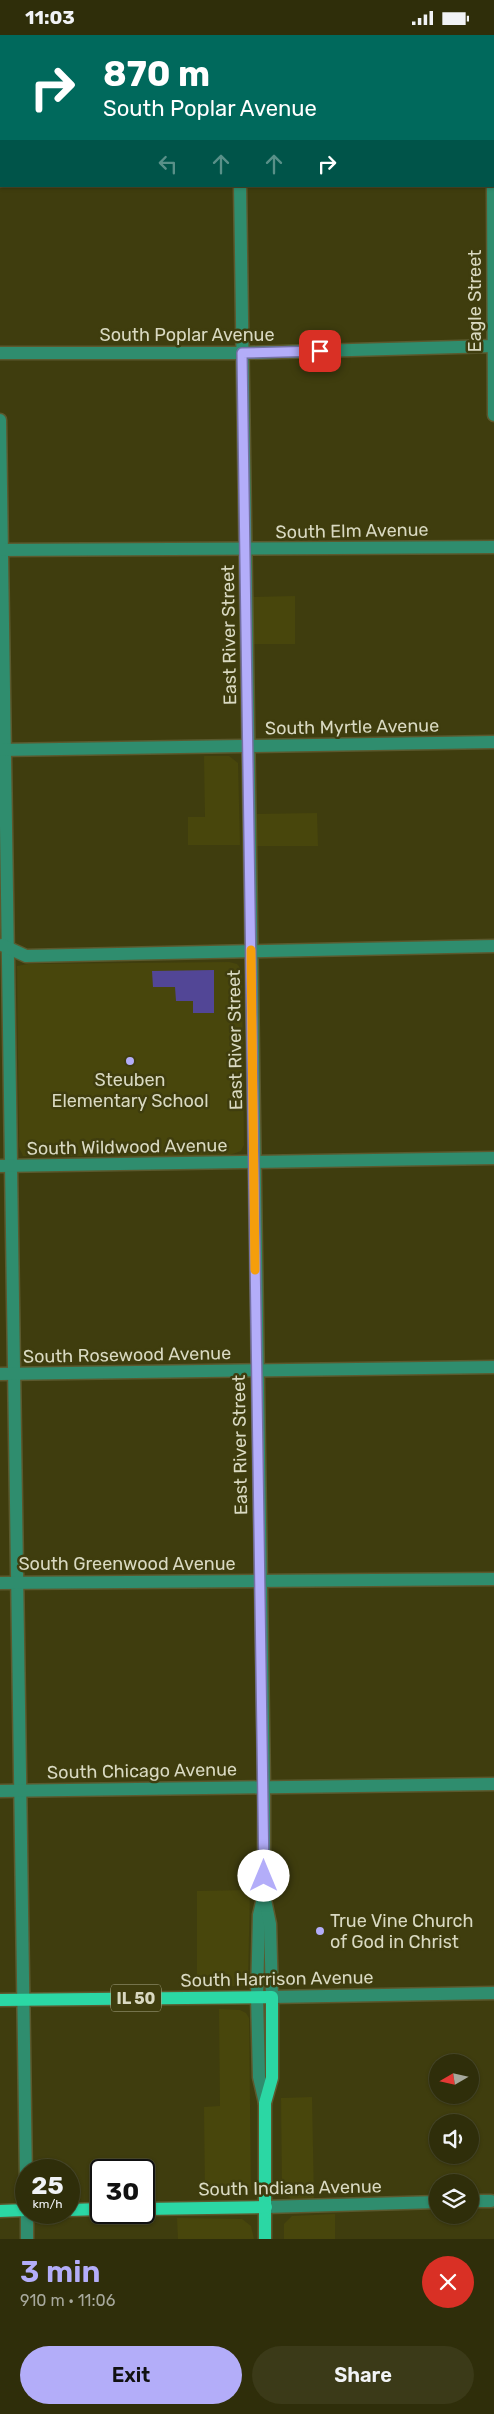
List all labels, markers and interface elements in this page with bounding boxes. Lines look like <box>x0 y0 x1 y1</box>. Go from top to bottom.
text: 11:03 <box>25 6 75 29</box>
text: 870 m <box>103 53 210 95</box>
icon: right <box>20 55 85 120</box>
text: South Poplar Avenue <box>103 95 317 122</box>
icon: left <box>154 150 182 178</box>
icon: ahead <box>207 150 235 178</box>
icon: ahead <box>260 150 288 178</box>
icon: right <box>313 150 341 178</box>
street label: Eagle Street <box>464 250 486 352</box>
street label: South Poplar Avenue <box>100 324 275 346</box>
pin <box>299 330 341 372</box>
icon: arrive <box>306 337 334 365</box>
street label: South Elm Avenue <box>275 519 429 543</box>
street label: East River Street <box>217 565 241 705</box>
street label: South Myrtle Avenue <box>265 714 439 740</box>
street label: East River Street <box>223 970 247 1110</box>
marker: Steuben Elementary School <box>124 1055 136 1067</box>
place label: Steuben Elementary School <box>51 1069 209 1112</box>
street label: South Wildwood Avenue <box>26 1134 228 1160</box>
street label: South Rosewood Avenue <box>23 1342 231 1368</box>
street label: East River Street <box>228 1375 252 1515</box>
street label: South Greenwood Avenue <box>18 1553 236 1575</box>
street label: South Chicago Avenue <box>47 1758 237 1784</box>
position arrow <box>237 1849 289 1901</box>
place label: True Vine Church of God in Christ <box>330 1910 473 1953</box>
marker: True Vine Church of God in Christ <box>314 1925 326 1937</box>
street label: South Harrison Avenue <box>180 1966 374 1992</box>
road number: IL 50 <box>111 1985 161 2011</box>
north arrow <box>429 2054 479 2104</box>
map controls <box>429 2054 479 2224</box>
button: sound <box>429 2114 479 2164</box>
speed limit sign: 30 <box>90 2159 155 2224</box>
text: 25 <box>31 2171 64 2200</box>
button: layers <box>429 2174 479 2224</box>
street label: South Indiana Avenue <box>198 2175 382 2201</box>
text: km/h <box>33 2197 62 2211</box>
text: 3 min <box>20 2254 100 2290</box>
button: close <box>422 2256 474 2308</box>
text: 910 m · 11:06 <box>20 2291 115 2310</box>
button: Exit <box>20 2346 242 2404</box>
button: Share <box>252 2346 474 2404</box>

